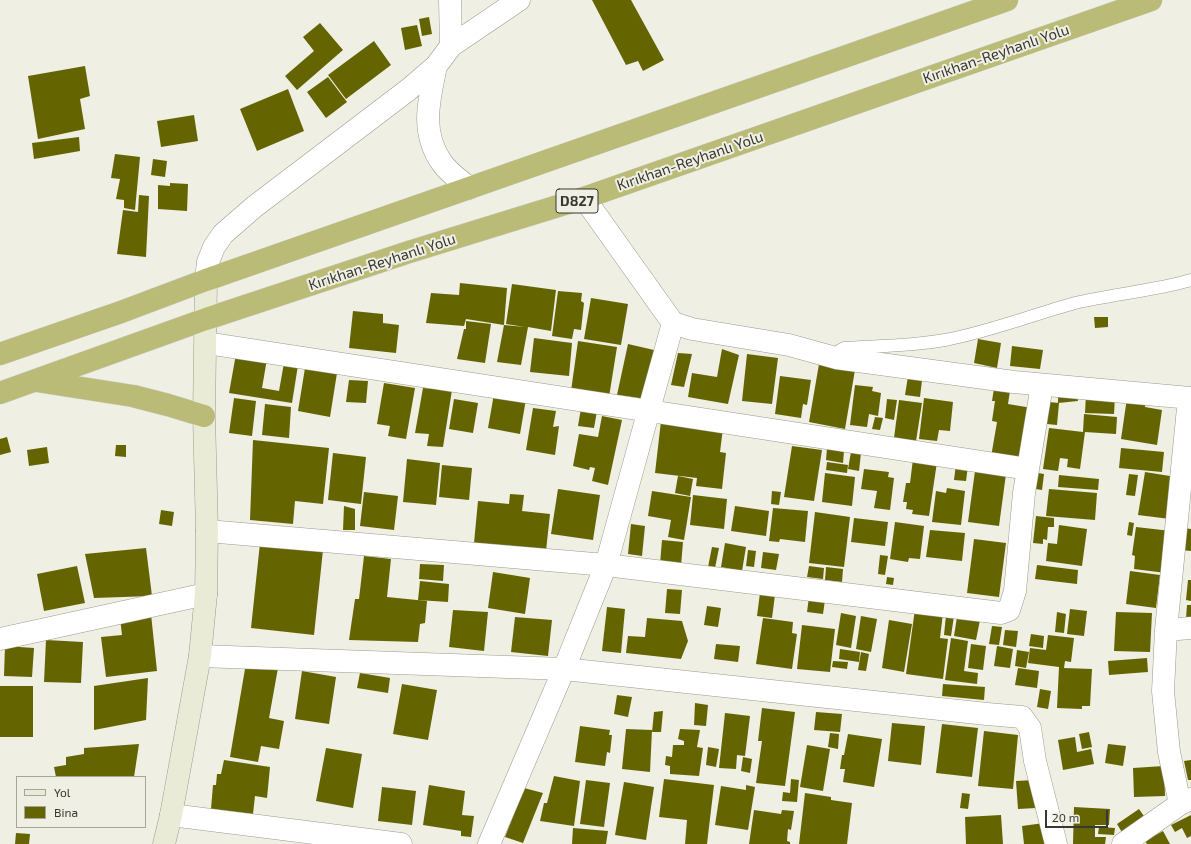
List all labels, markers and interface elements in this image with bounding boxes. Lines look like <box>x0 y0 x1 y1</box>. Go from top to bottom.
street label: Kırıkhan-Reyhanlı Yolu <box>920 20 1072 88</box>
street label: Kırıkhan-Reyhanlı Yolu <box>614 127 766 195</box>
road number: D827 <box>556 189 598 213</box>
street label: Kırıkhan-Reyhanlı Yolu <box>306 230 458 294</box>
legend <box>16 776 146 828</box>
text: Yol <box>54 785 70 799</box>
scale bar <box>1047 802 1110 828</box>
text: Bina <box>54 805 78 819</box>
text: 20 m <box>1052 810 1079 824</box>

